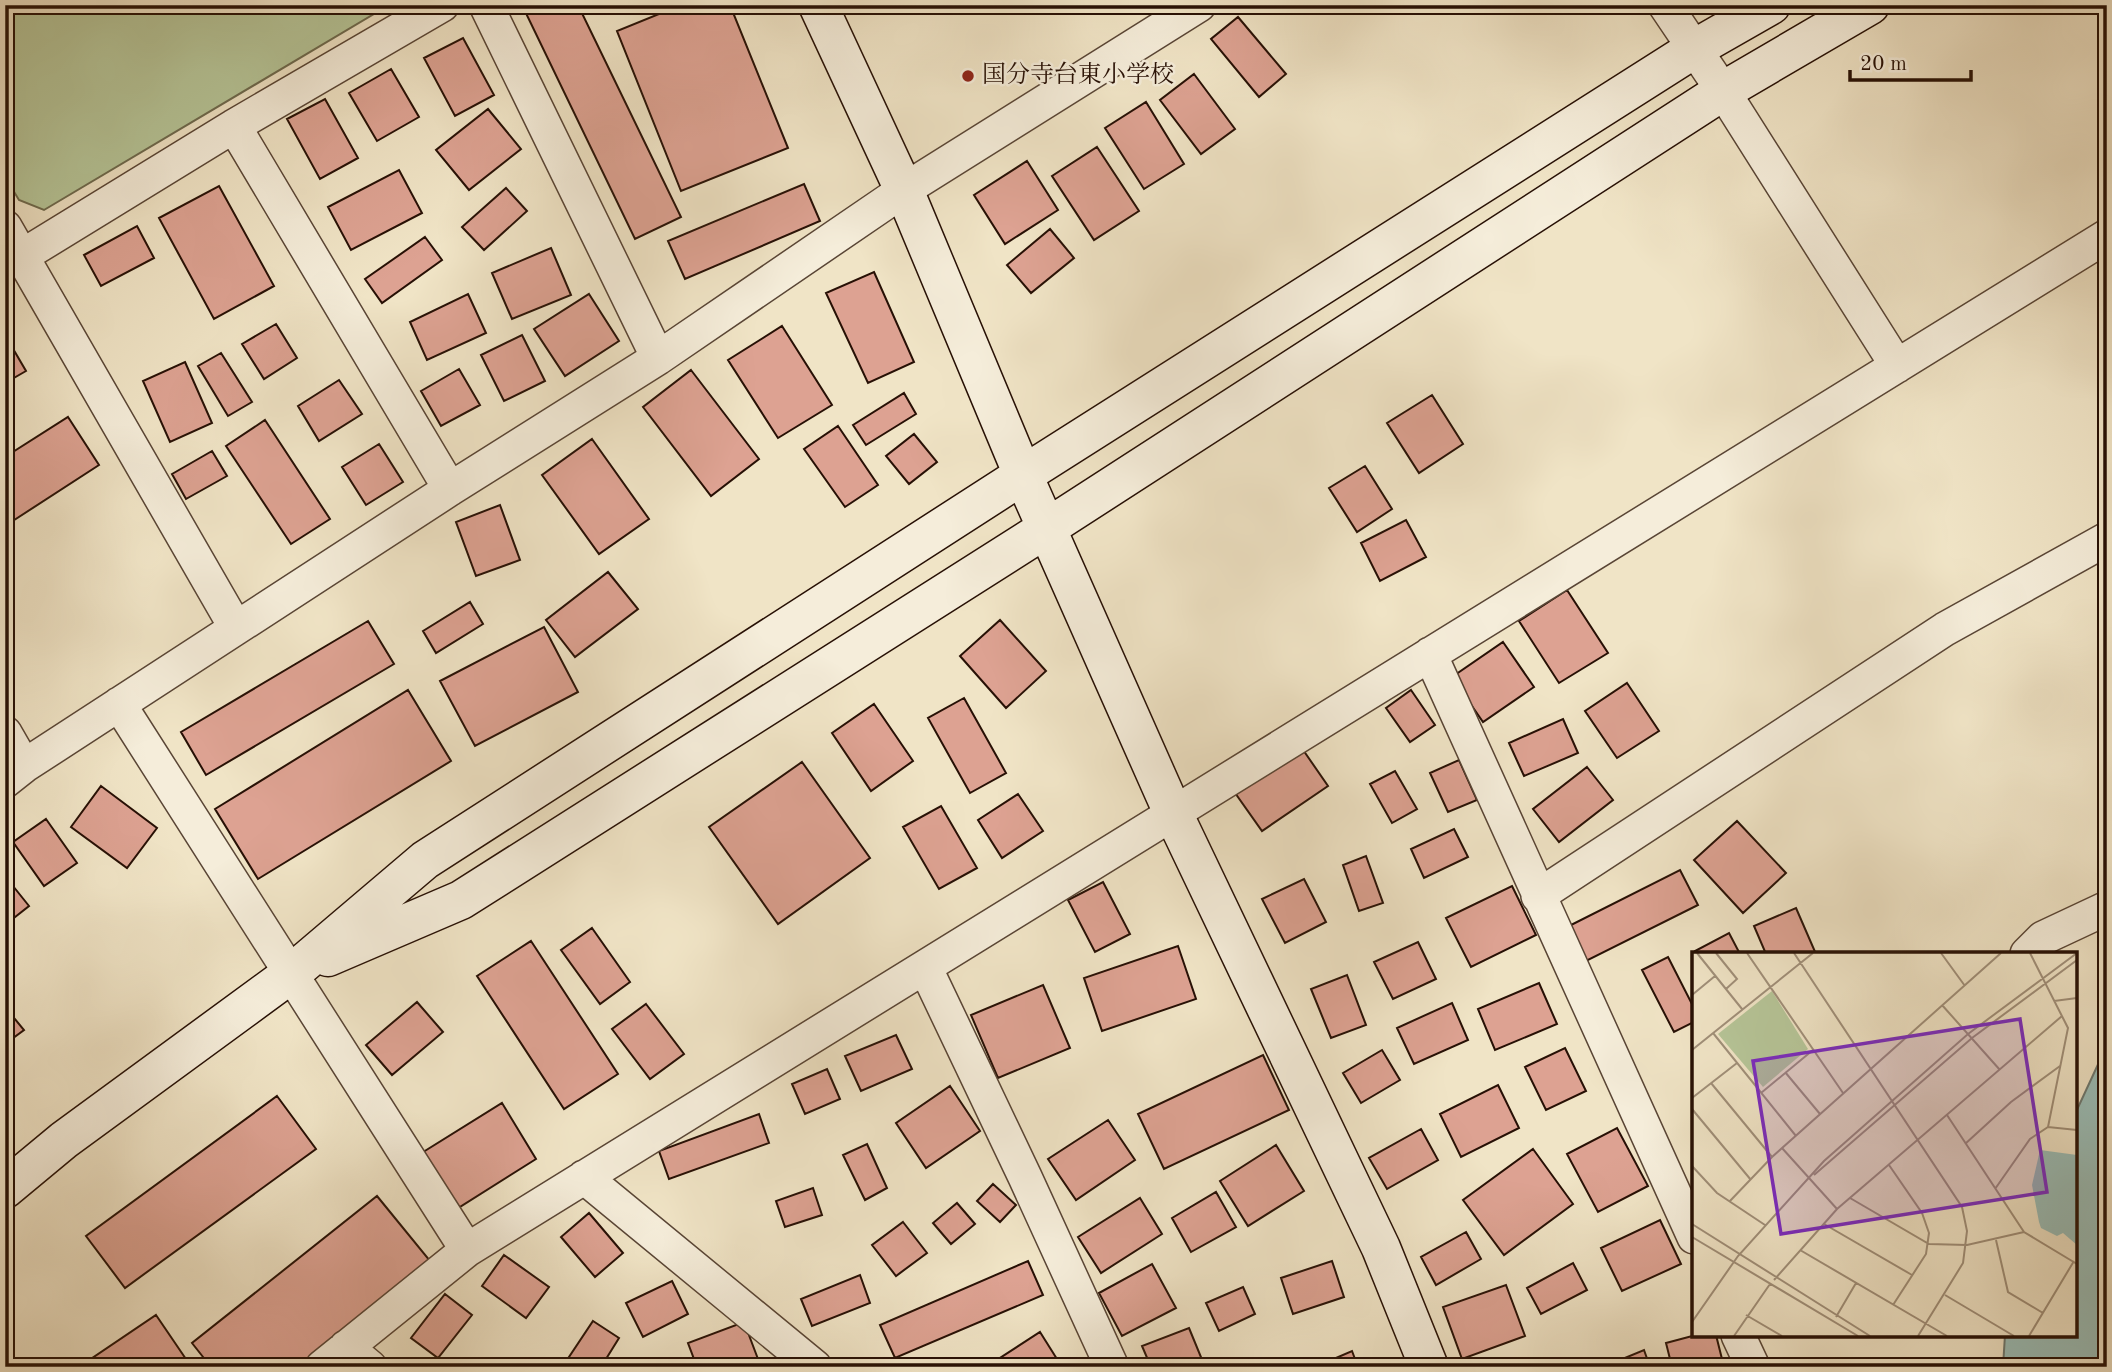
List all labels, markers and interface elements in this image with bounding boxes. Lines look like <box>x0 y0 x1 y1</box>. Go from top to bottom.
scale bar <box>1850 38 1970 82</box>
text: 20 m <box>1860 54 1907 75</box>
place label: 国分寺台東小学校 <box>982 61 1174 88</box>
marker: 国分寺台東小学校 <box>960 68 976 84</box>
inset map <box>1692 952 2077 1337</box>

